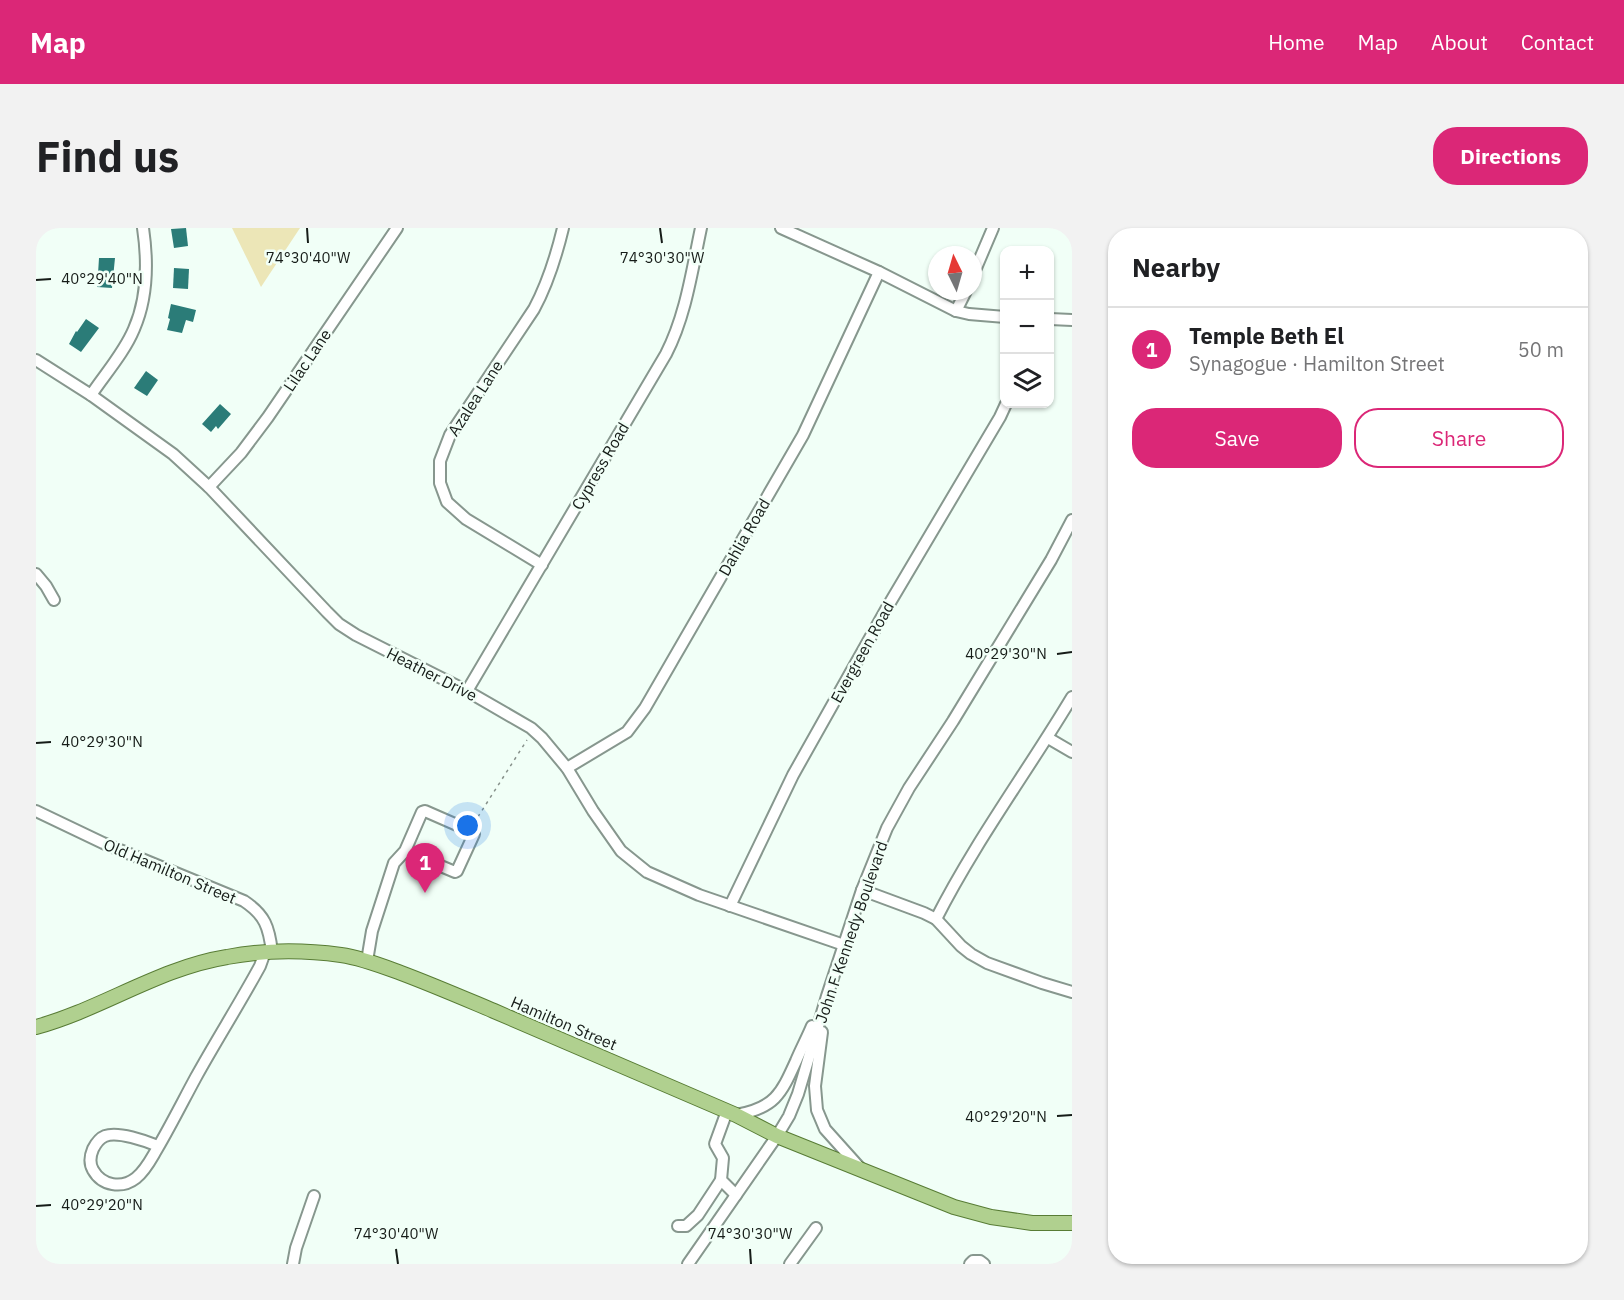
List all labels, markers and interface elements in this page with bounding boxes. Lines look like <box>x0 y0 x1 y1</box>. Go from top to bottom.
text: Map <box>30 24 86 61</box>
text: Home <box>1268 28 1325 56</box>
text: Map <box>1358 28 1398 56</box>
text: About <box>1431 28 1488 56</box>
text: Contact <box>1521 28 1594 56</box>
button: Directions <box>1433 127 1588 185</box>
text: Find us <box>36 129 179 184</box>
north arrow <box>928 246 982 300</box>
map controls <box>1000 246 1054 408</box>
button: + <box>1000 246 1054 300</box>
text: 74°30'40"W <box>266 248 351 267</box>
text: 74°30'30"W <box>620 248 705 267</box>
text: Nearby <box>1132 250 1220 284</box>
text: 40°29'40"N <box>61 269 143 288</box>
button: − <box>1000 300 1054 354</box>
text: Temple Beth El <box>1189 321 1344 350</box>
street label: Lilac Lane <box>279 325 335 395</box>
text: 1 <box>1146 336 1158 363</box>
text: 50 m <box>1518 336 1564 363</box>
text: Synagogue · Hamilton Street <box>1189 350 1445 377</box>
button: layers <box>1000 354 1054 408</box>
street label: Azalea Lane <box>443 356 507 440</box>
button: Save <box>1132 408 1342 468</box>
button: Share <box>1354 408 1564 468</box>
street label: Cypress Road <box>567 419 633 513</box>
street label: Dahlia Road <box>714 495 774 579</box>
street label: Evergreen Road <box>826 598 898 706</box>
street label: Heather Drive <box>383 643 481 705</box>
text: 40°29'30"N <box>965 644 1047 663</box>
text: 40°29'30"N <box>61 732 143 751</box>
your location <box>453 811 482 840</box>
street label: Old Hamilton Street <box>101 834 239 908</box>
street label: John F Kennedy Boulevard <box>810 838 892 1026</box>
pin: 1 <box>406 844 444 893</box>
street label: Hamilton Street <box>508 992 620 1054</box>
text: 40°29'20"N <box>965 1107 1047 1126</box>
text: 40°29'20"N <box>61 1195 143 1214</box>
text: 74°30'40"W <box>354 1224 439 1243</box>
text: 74°30'30"W <box>708 1224 793 1243</box>

